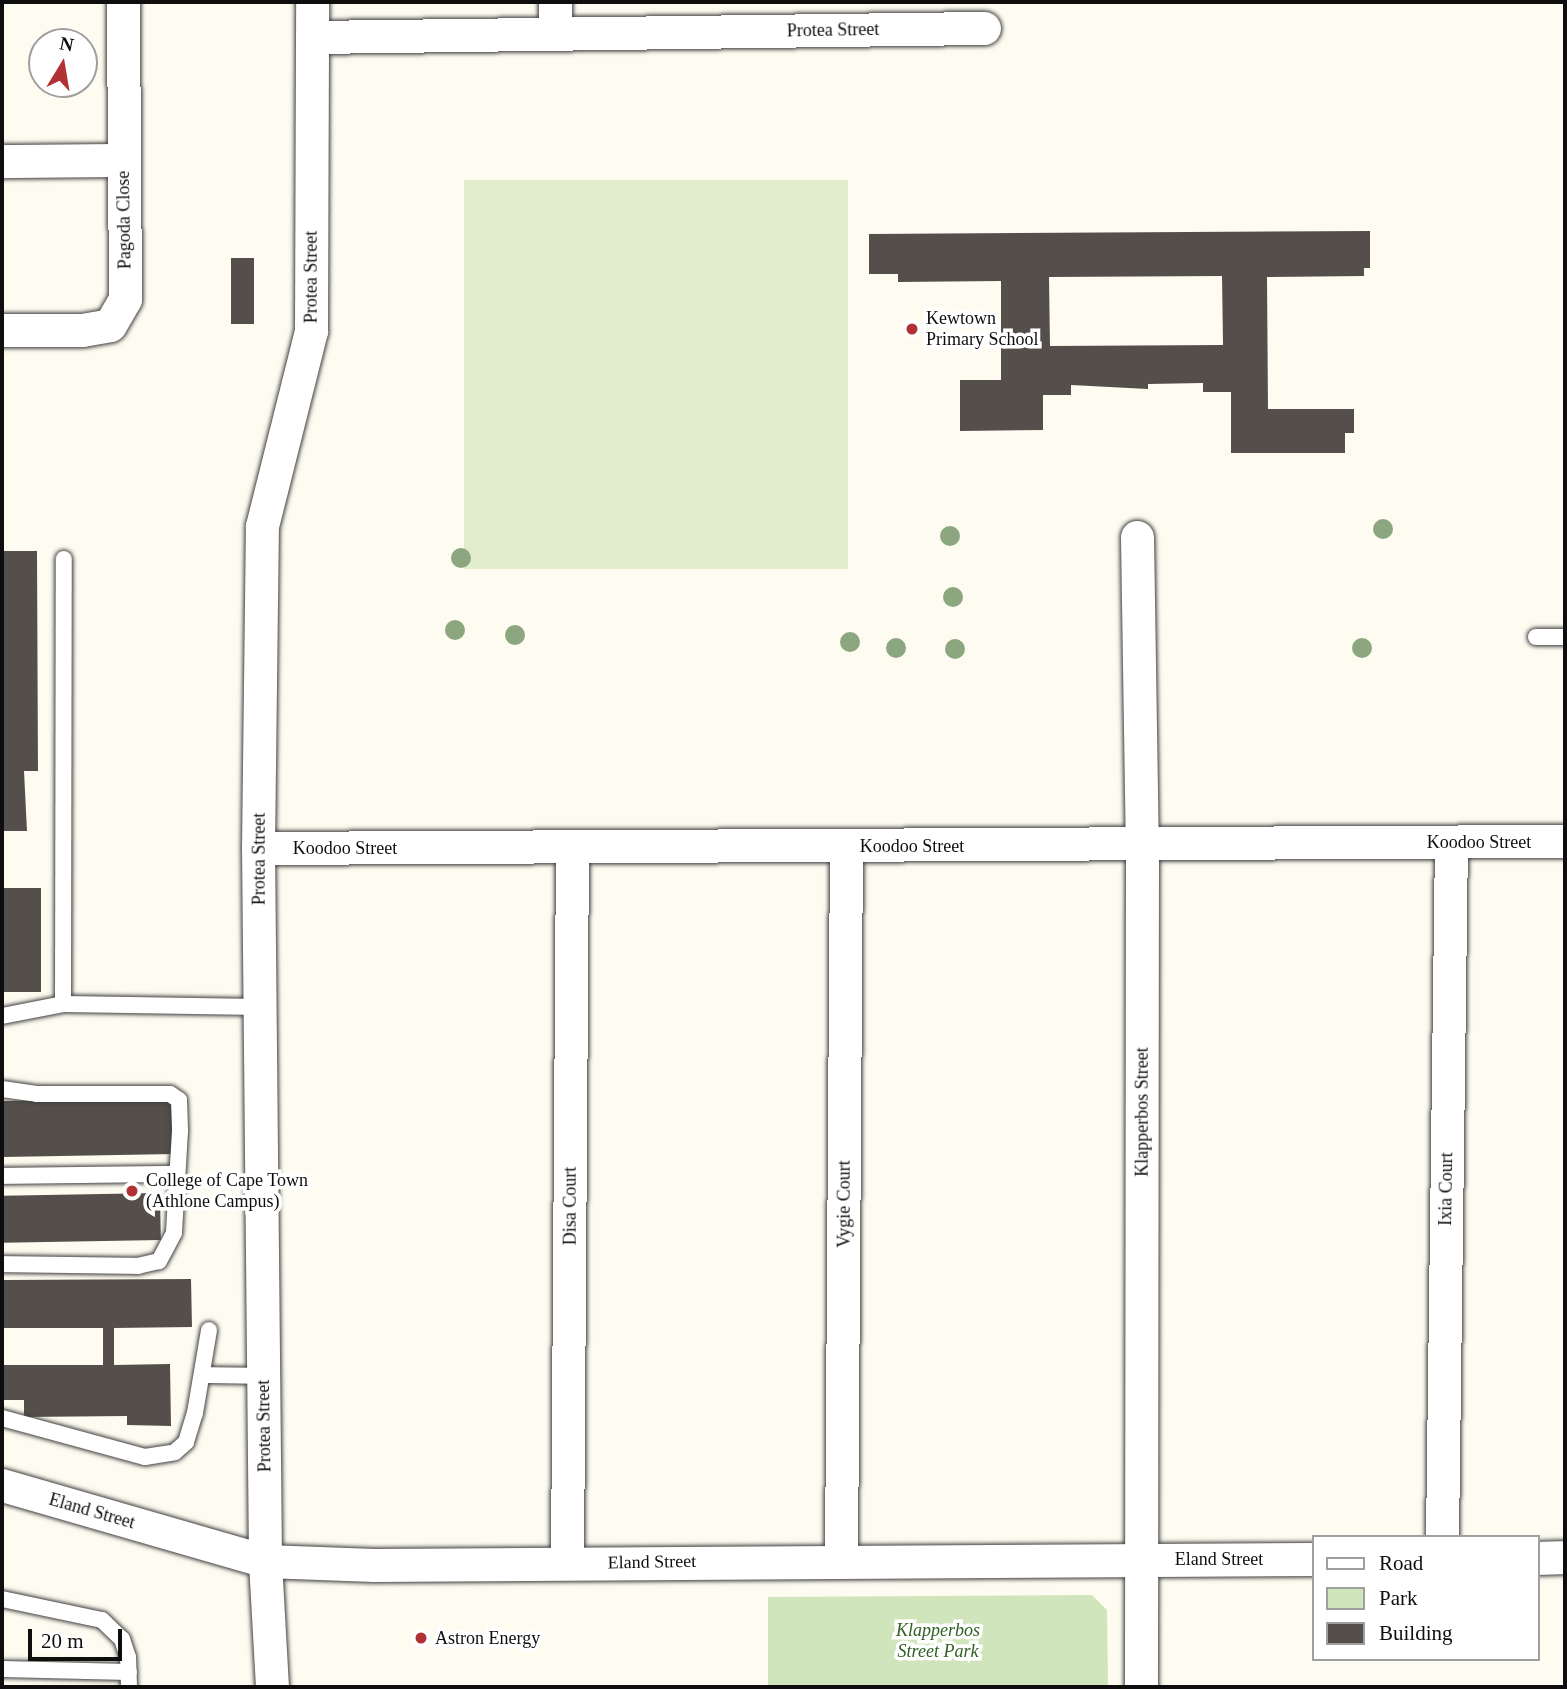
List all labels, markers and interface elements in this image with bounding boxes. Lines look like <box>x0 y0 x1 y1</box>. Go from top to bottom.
street label: Protea Street <box>787 18 879 42</box>
north arrow <box>28 28 98 98</box>
text: N <box>58 32 75 55</box>
street label: Pagoda Close <box>112 171 136 269</box>
street label: Protea Street <box>300 231 322 323</box>
place label: Kewtown Primary School <box>926 308 1038 350</box>
marker: Kewtown Primary School <box>904 321 920 337</box>
street label: Protea Street <box>248 813 270 905</box>
street label: Koodoo Street <box>1427 831 1531 853</box>
street label: Koodoo Street <box>860 835 964 857</box>
street label: Koodoo Street <box>293 837 397 859</box>
street label: Klapperbos Street <box>1131 1047 1153 1177</box>
street label: Ixia Court <box>1435 1152 1457 1226</box>
street label: Vygie Court <box>833 1160 855 1248</box>
street label: Disa Court <box>559 1167 581 1245</box>
place label: College of Cape Town (Athlone Campus) <box>146 1170 308 1212</box>
marker: College of Cape Town (Athlone Campus) <box>124 1183 140 1199</box>
street label: Protea Street <box>252 1380 276 1472</box>
street label: Eland Street <box>47 1488 137 1534</box>
legend <box>1312 1535 1539 1661</box>
street label: Eland Street <box>1175 1548 1263 1570</box>
street label: Eland Street <box>608 1550 696 1574</box>
text: Road <box>1379 1551 1423 1575</box>
text: Park <box>1379 1586 1418 1610</box>
scale bar <box>32 1616 126 1660</box>
park label: Klapperbos Street Park <box>896 1620 980 1662</box>
text: Building <box>1379 1621 1453 1645</box>
place label: Astron Energy <box>435 1627 540 1649</box>
text: 20 m <box>41 1629 84 1653</box>
marker: Astron Energy <box>413 1630 429 1646</box>

